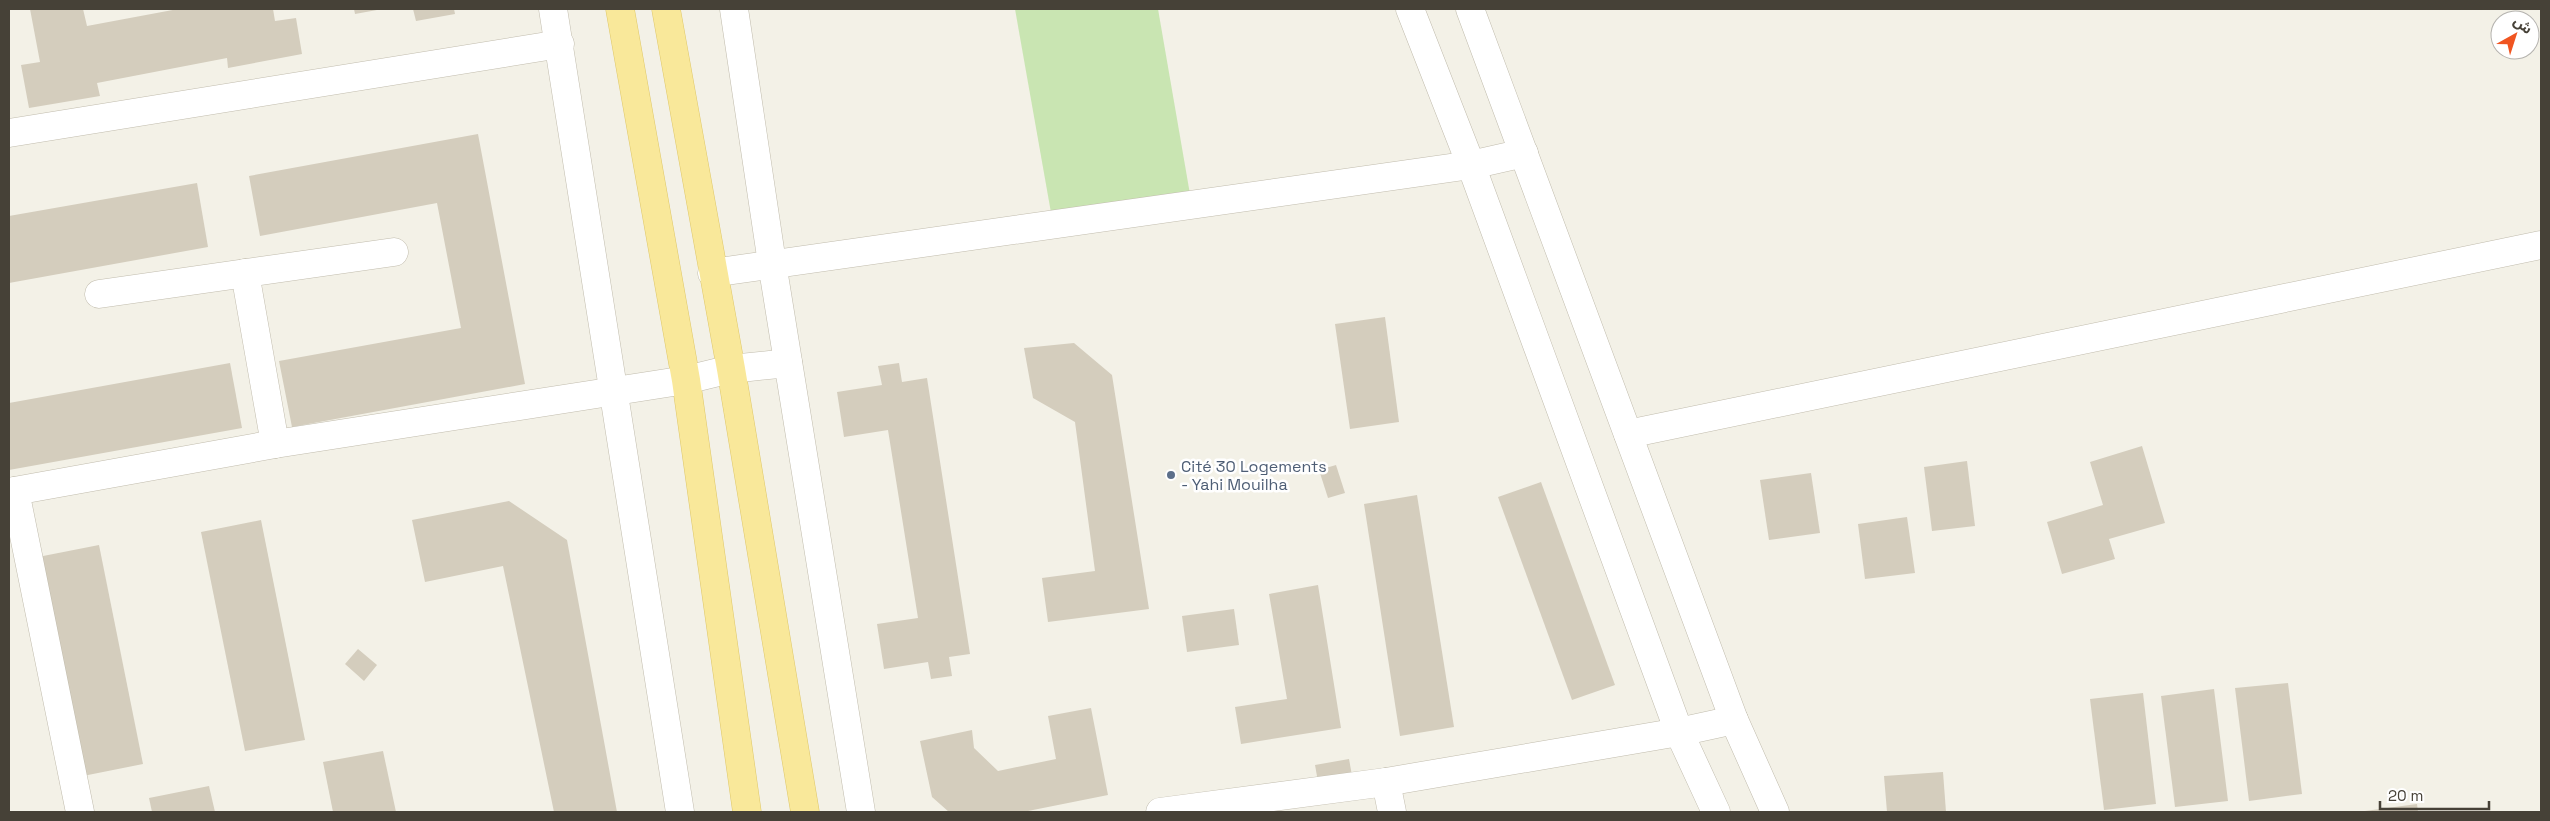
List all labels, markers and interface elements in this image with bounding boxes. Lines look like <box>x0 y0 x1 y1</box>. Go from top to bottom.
north arrow <box>2490 10 2540 60</box>
text: ش <box>2510 12 2536 38</box>
place label: Cité 30 Logements - Yahi Mouilha <box>1181 456 1327 495</box>
marker: Cité 30 Logements - Yahi Mouilha <box>1165 469 1177 481</box>
scale bar <box>2380 778 2489 810</box>
text: 20 m <box>2388 786 2423 805</box>

